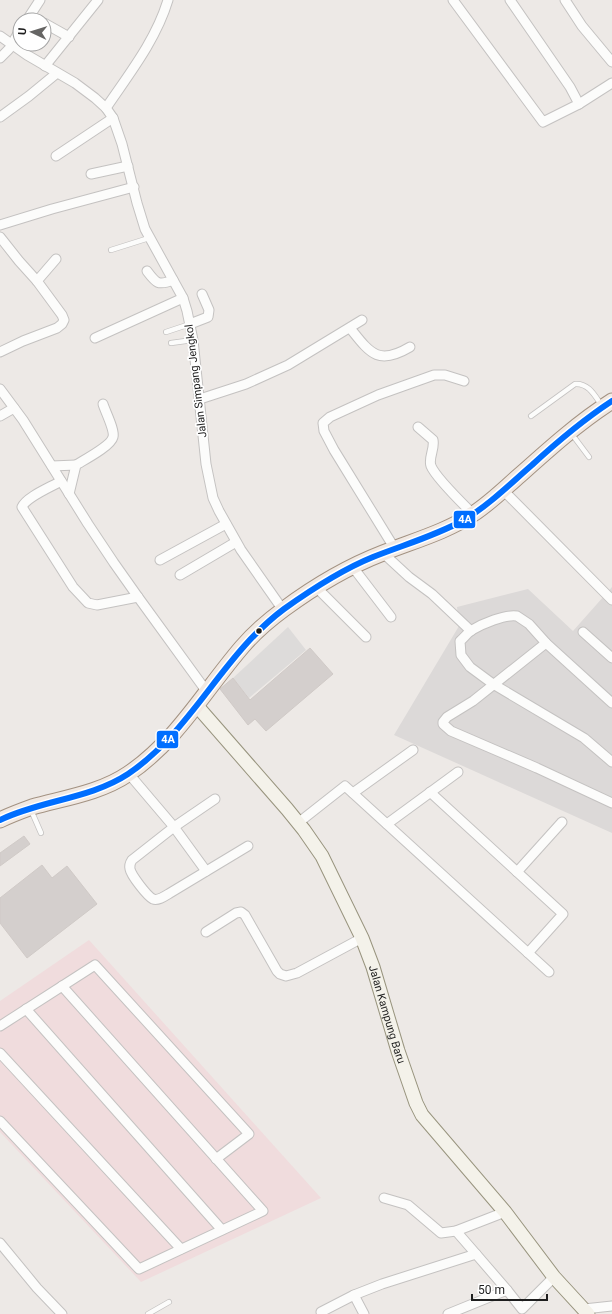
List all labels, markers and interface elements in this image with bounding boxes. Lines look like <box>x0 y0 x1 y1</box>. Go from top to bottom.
north arrow <box>12 12 52 52</box>
text: U <box>16 27 29 35</box>
street label: Jalan Simpang Jengkol <box>183 324 209 438</box>
line badge: 4A <box>453 510 476 529</box>
text: 4A <box>458 513 472 526</box>
unlabelled marker <box>254 626 264 636</box>
line badge: 4A <box>156 730 179 749</box>
text: 4A <box>161 733 175 746</box>
street label: Jalan Kampung Baru <box>366 964 408 1065</box>
scale bar <box>472 1276 547 1302</box>
text: 50 m <box>478 1283 505 1297</box>

